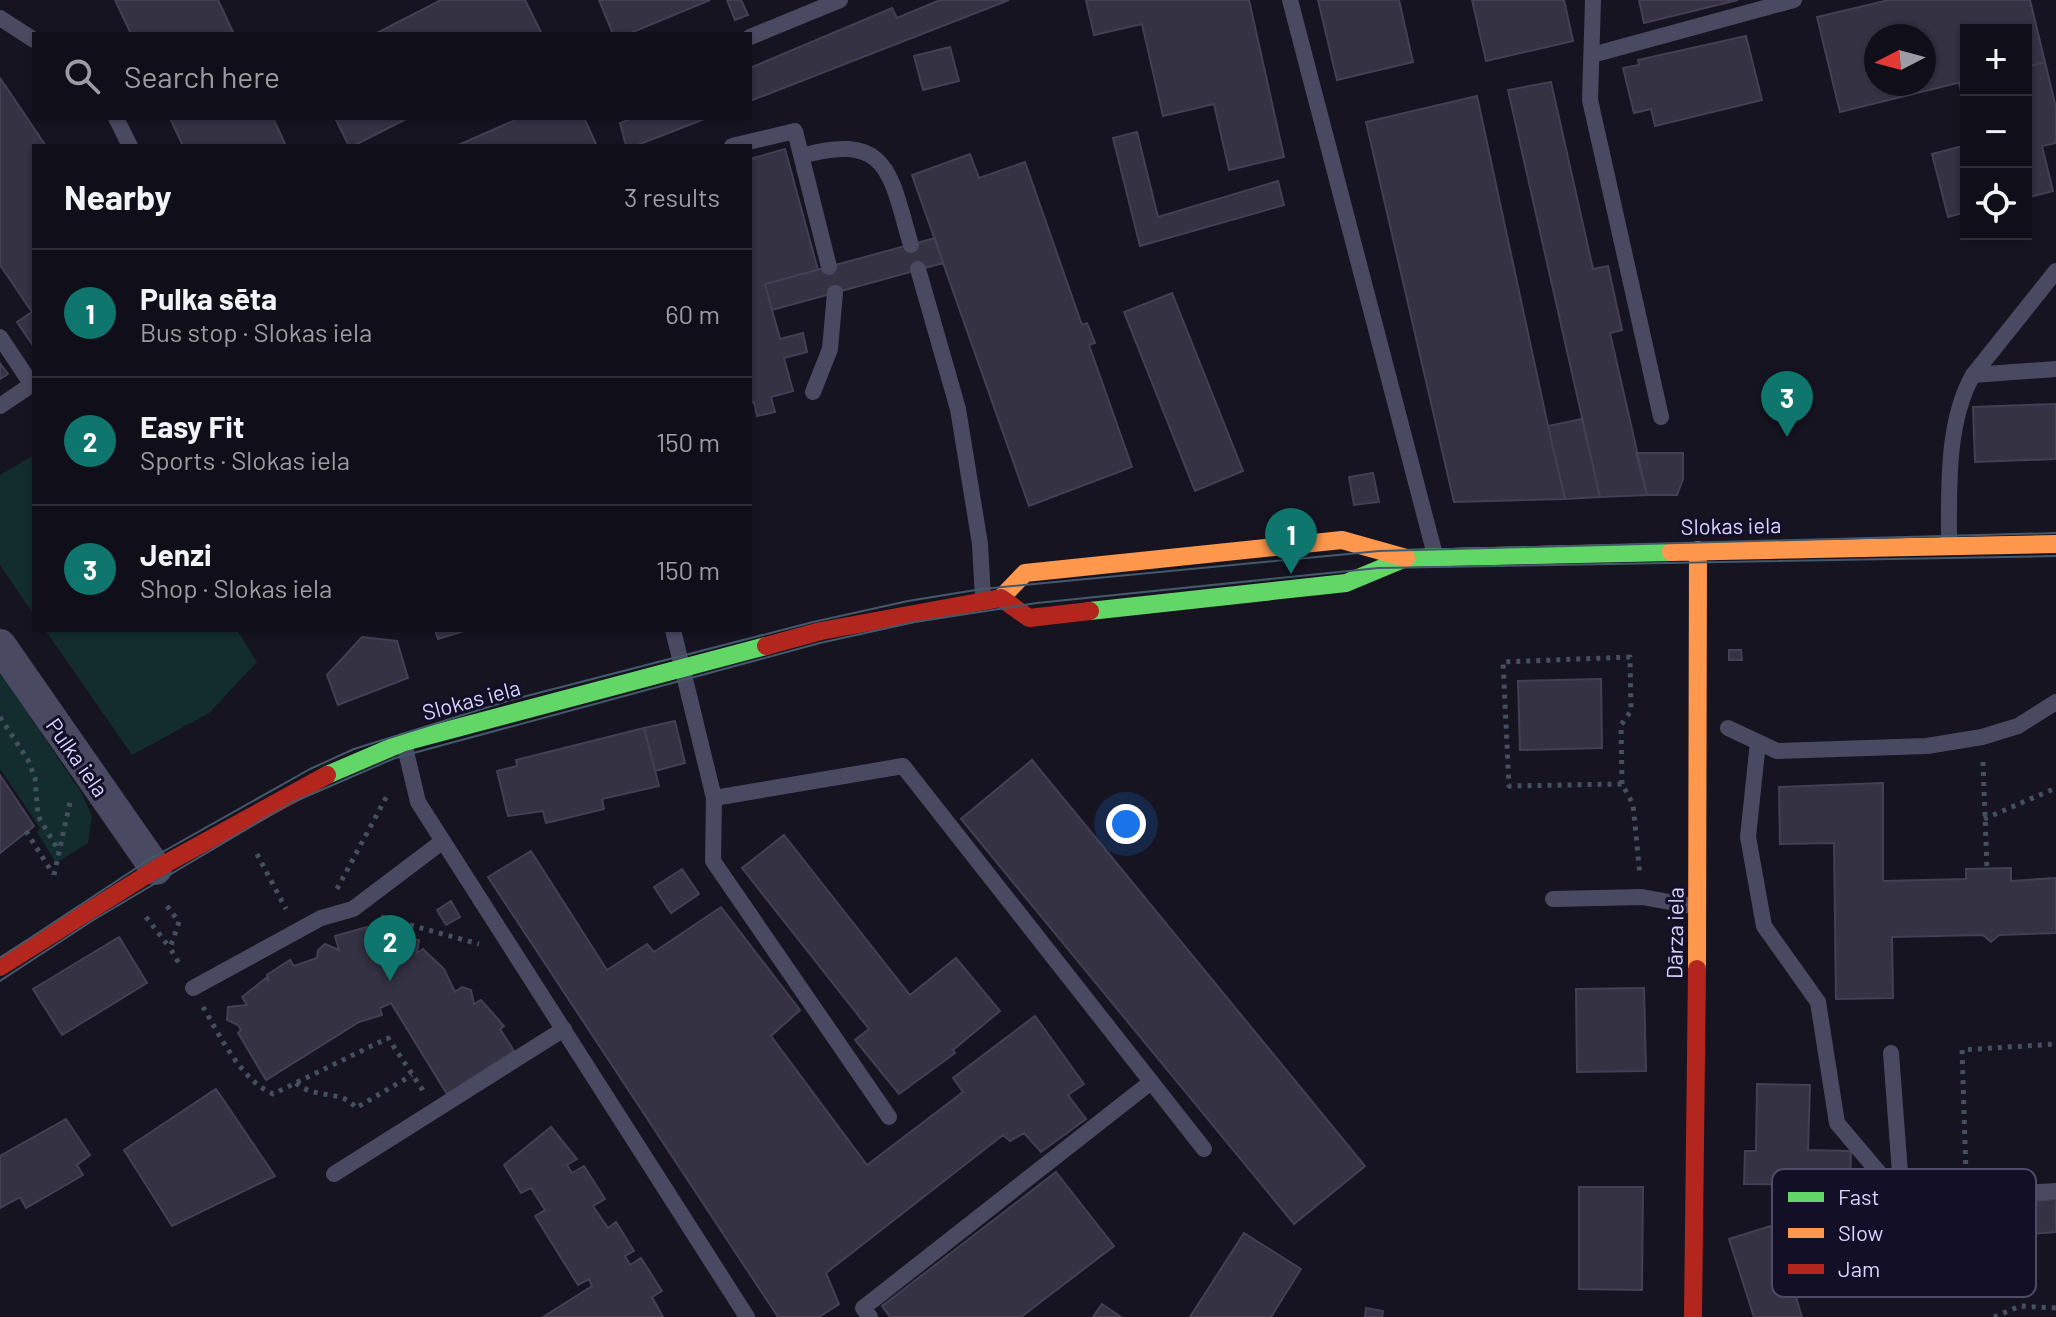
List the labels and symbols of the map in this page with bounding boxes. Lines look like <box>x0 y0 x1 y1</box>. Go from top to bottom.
north arrow <box>1864 24 1936 96</box>
pin: 3 <box>1761 371 1813 437</box>
pin: 1 <box>1265 508 1317 574</box>
street label: Slokas iela <box>1680 511 1782 539</box>
street label: Slokas iela <box>419 673 523 725</box>
street label: Pulka iela <box>42 713 114 801</box>
your location <box>1106 804 1146 844</box>
street label: Dārza iela <box>1660 887 1688 979</box>
pin: 2 <box>364 915 416 981</box>
legend <box>1772 1169 2036 1297</box>
text: Fast <box>1838 1183 1880 1209</box>
text: Slow <box>1838 1219 1883 1245</box>
text: Jam <box>1838 1255 1880 1281</box>

